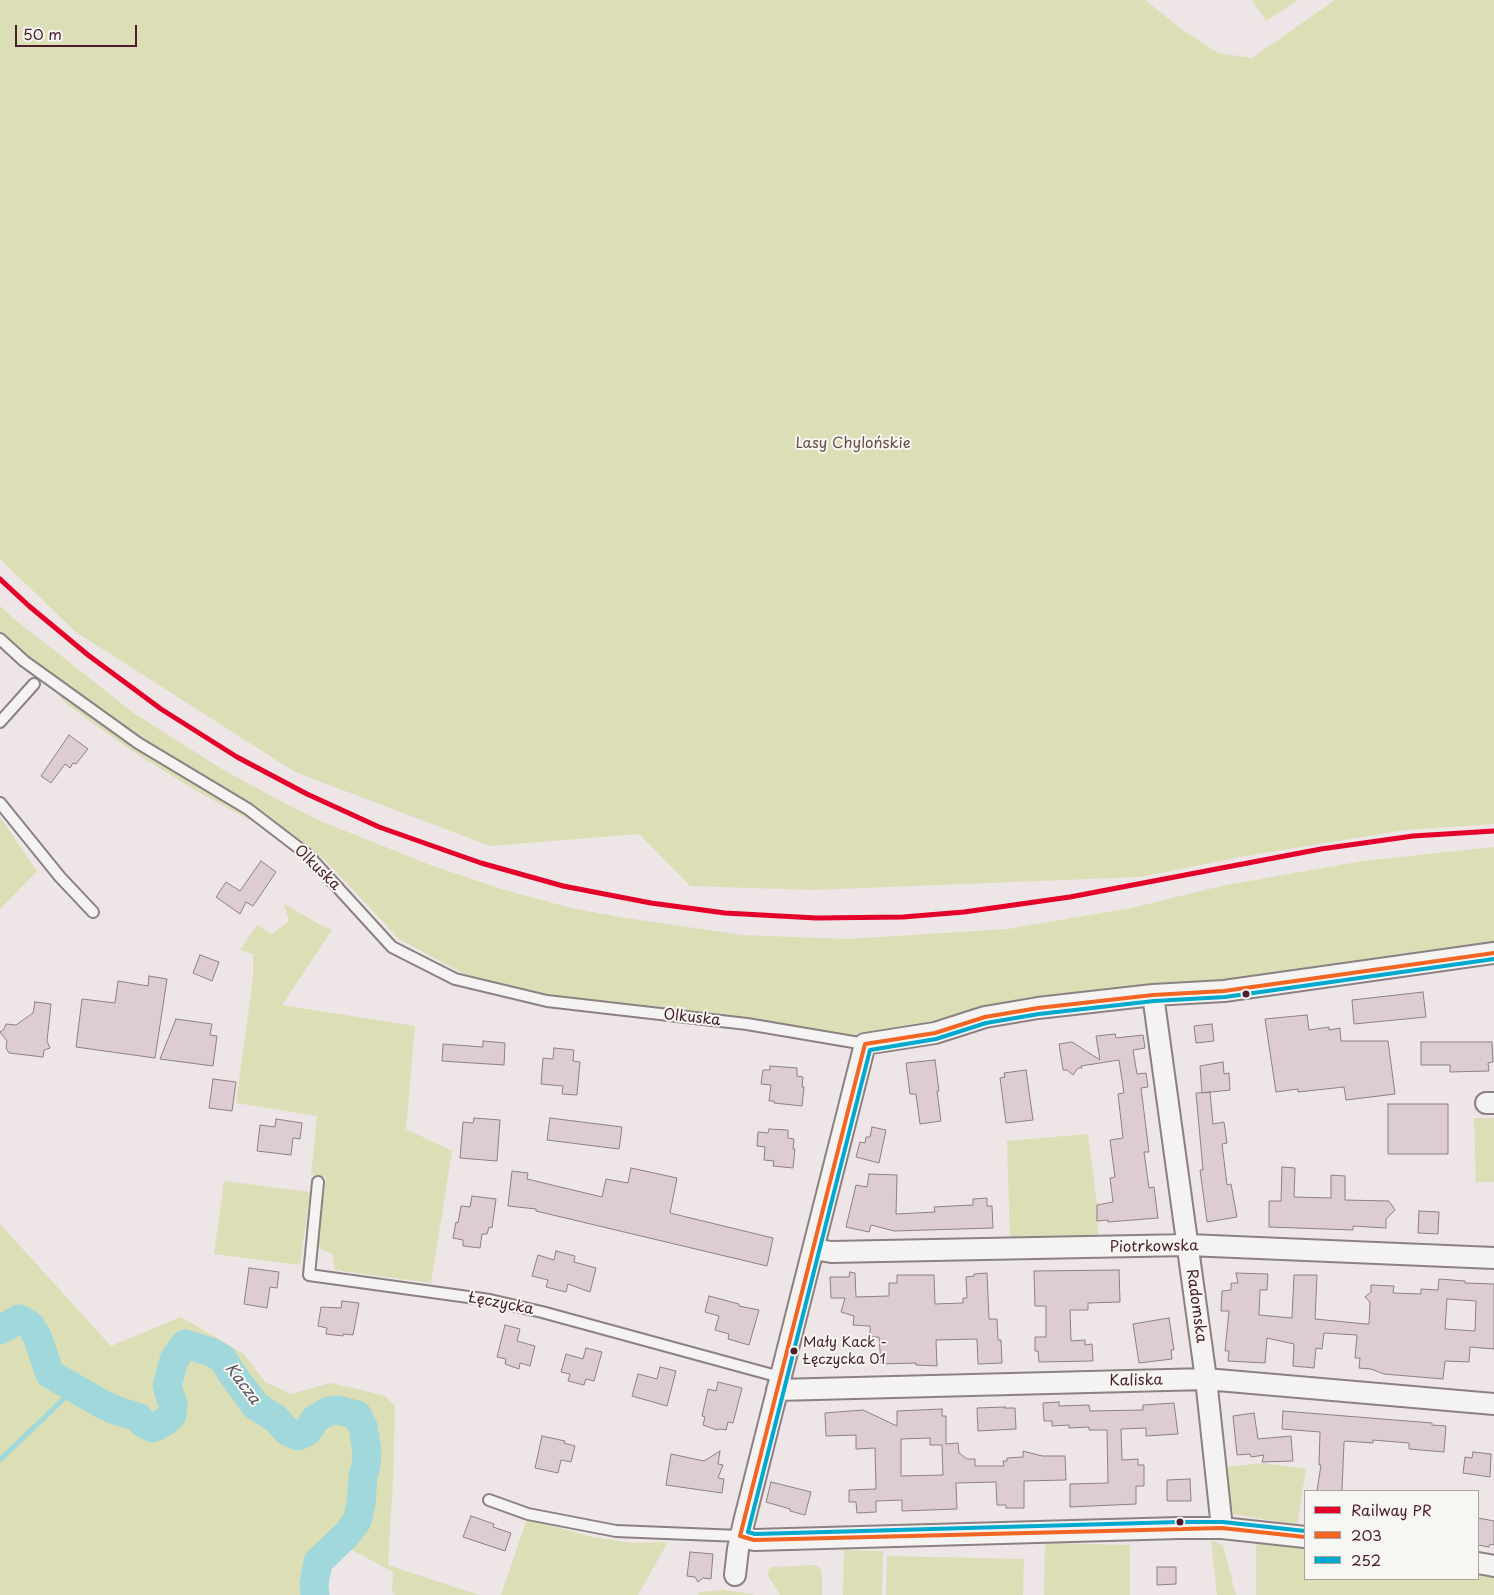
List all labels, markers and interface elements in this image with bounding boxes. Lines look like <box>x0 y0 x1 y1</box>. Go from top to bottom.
scale bar <box>18 15 140 47</box>
text: 50 m <box>23 22 62 45</box>
park label: Lasy Chylońskie <box>795 435 911 453</box>
street label: Olkuska <box>290 842 344 894</box>
unlabelled marker <box>1241 989 1251 999</box>
street label: Olkuska <box>663 1006 721 1030</box>
street label: Piotrkowska <box>1109 1237 1199 1257</box>
street label: Radomska <box>1182 1268 1210 1344</box>
street label: Łęczycka <box>467 1289 535 1319</box>
place label: Mały Kack - Łęczycka 01 <box>803 1335 887 1368</box>
marker: Mały Kack - Łęczycka 01 <box>789 1346 799 1356</box>
water label: Kacza <box>220 1360 264 1408</box>
street label: Kaliska <box>1109 1372 1163 1390</box>
legend <box>1304 1490 1479 1580</box>
text: Railway PR <box>1351 1498 1432 1521</box>
unlabelled marker <box>1175 1517 1185 1527</box>
text: 203 <box>1351 1523 1382 1546</box>
text: 252 <box>1351 1548 1381 1571</box>

